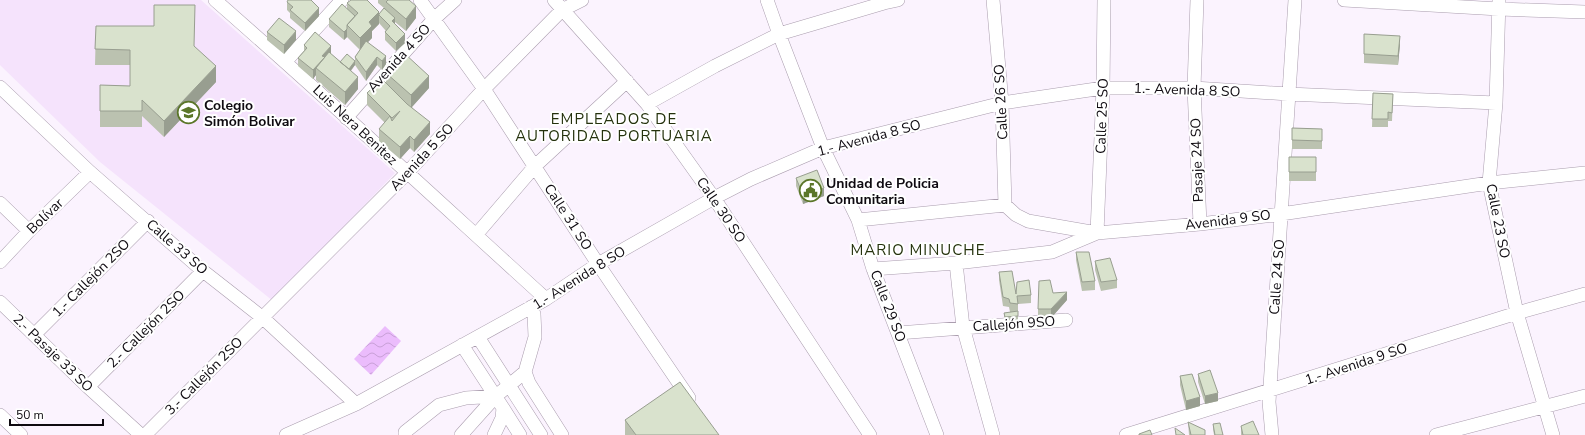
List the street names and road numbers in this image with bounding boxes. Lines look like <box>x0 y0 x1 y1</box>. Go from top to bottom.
street label: Avenida 4 SO <box>363 20 435 96</box>
street label: Calle 26 SO <box>990 64 1012 140</box>
street label: Calle 25 SO <box>1091 78 1113 154</box>
street label: 1.- Avenida 8 SO <box>1133 79 1241 101</box>
street label: Luis Nera Benitez <box>308 81 402 170</box>
street label: 1.- Avenida 8 SO <box>815 115 923 161</box>
street label: Pasaje 24 SO <box>1186 118 1208 202</box>
street label: Avenida 5 SO <box>386 119 458 195</box>
street label: Calle 30 SO <box>692 173 750 247</box>
street label: Calle 31 SO <box>539 180 597 254</box>
street label: Calle 23 SO <box>1481 182 1515 260</box>
street label: Bolívar <box>23 194 67 238</box>
street label: Avenida 9 SO <box>1184 205 1272 235</box>
street label: Calle 33 SO <box>142 215 212 279</box>
street label: 1.- Callejón 2SO <box>48 235 134 321</box>
street label: Calle 24 SO <box>1265 239 1289 315</box>
street label: 1.- Avenida 8 SO <box>529 242 629 314</box>
street label: Calle 29 SO <box>866 267 910 345</box>
street label: 2.- Callejón 2SO <box>103 286 189 372</box>
street label: 2.- Pasaje 33 SO <box>9 310 97 396</box>
street label: Callejón 9SO <box>972 312 1056 336</box>
street label: 3.- Callejón 2SO <box>161 333 247 419</box>
street label: 1.- Avenida 9 SO <box>1302 338 1410 390</box>

